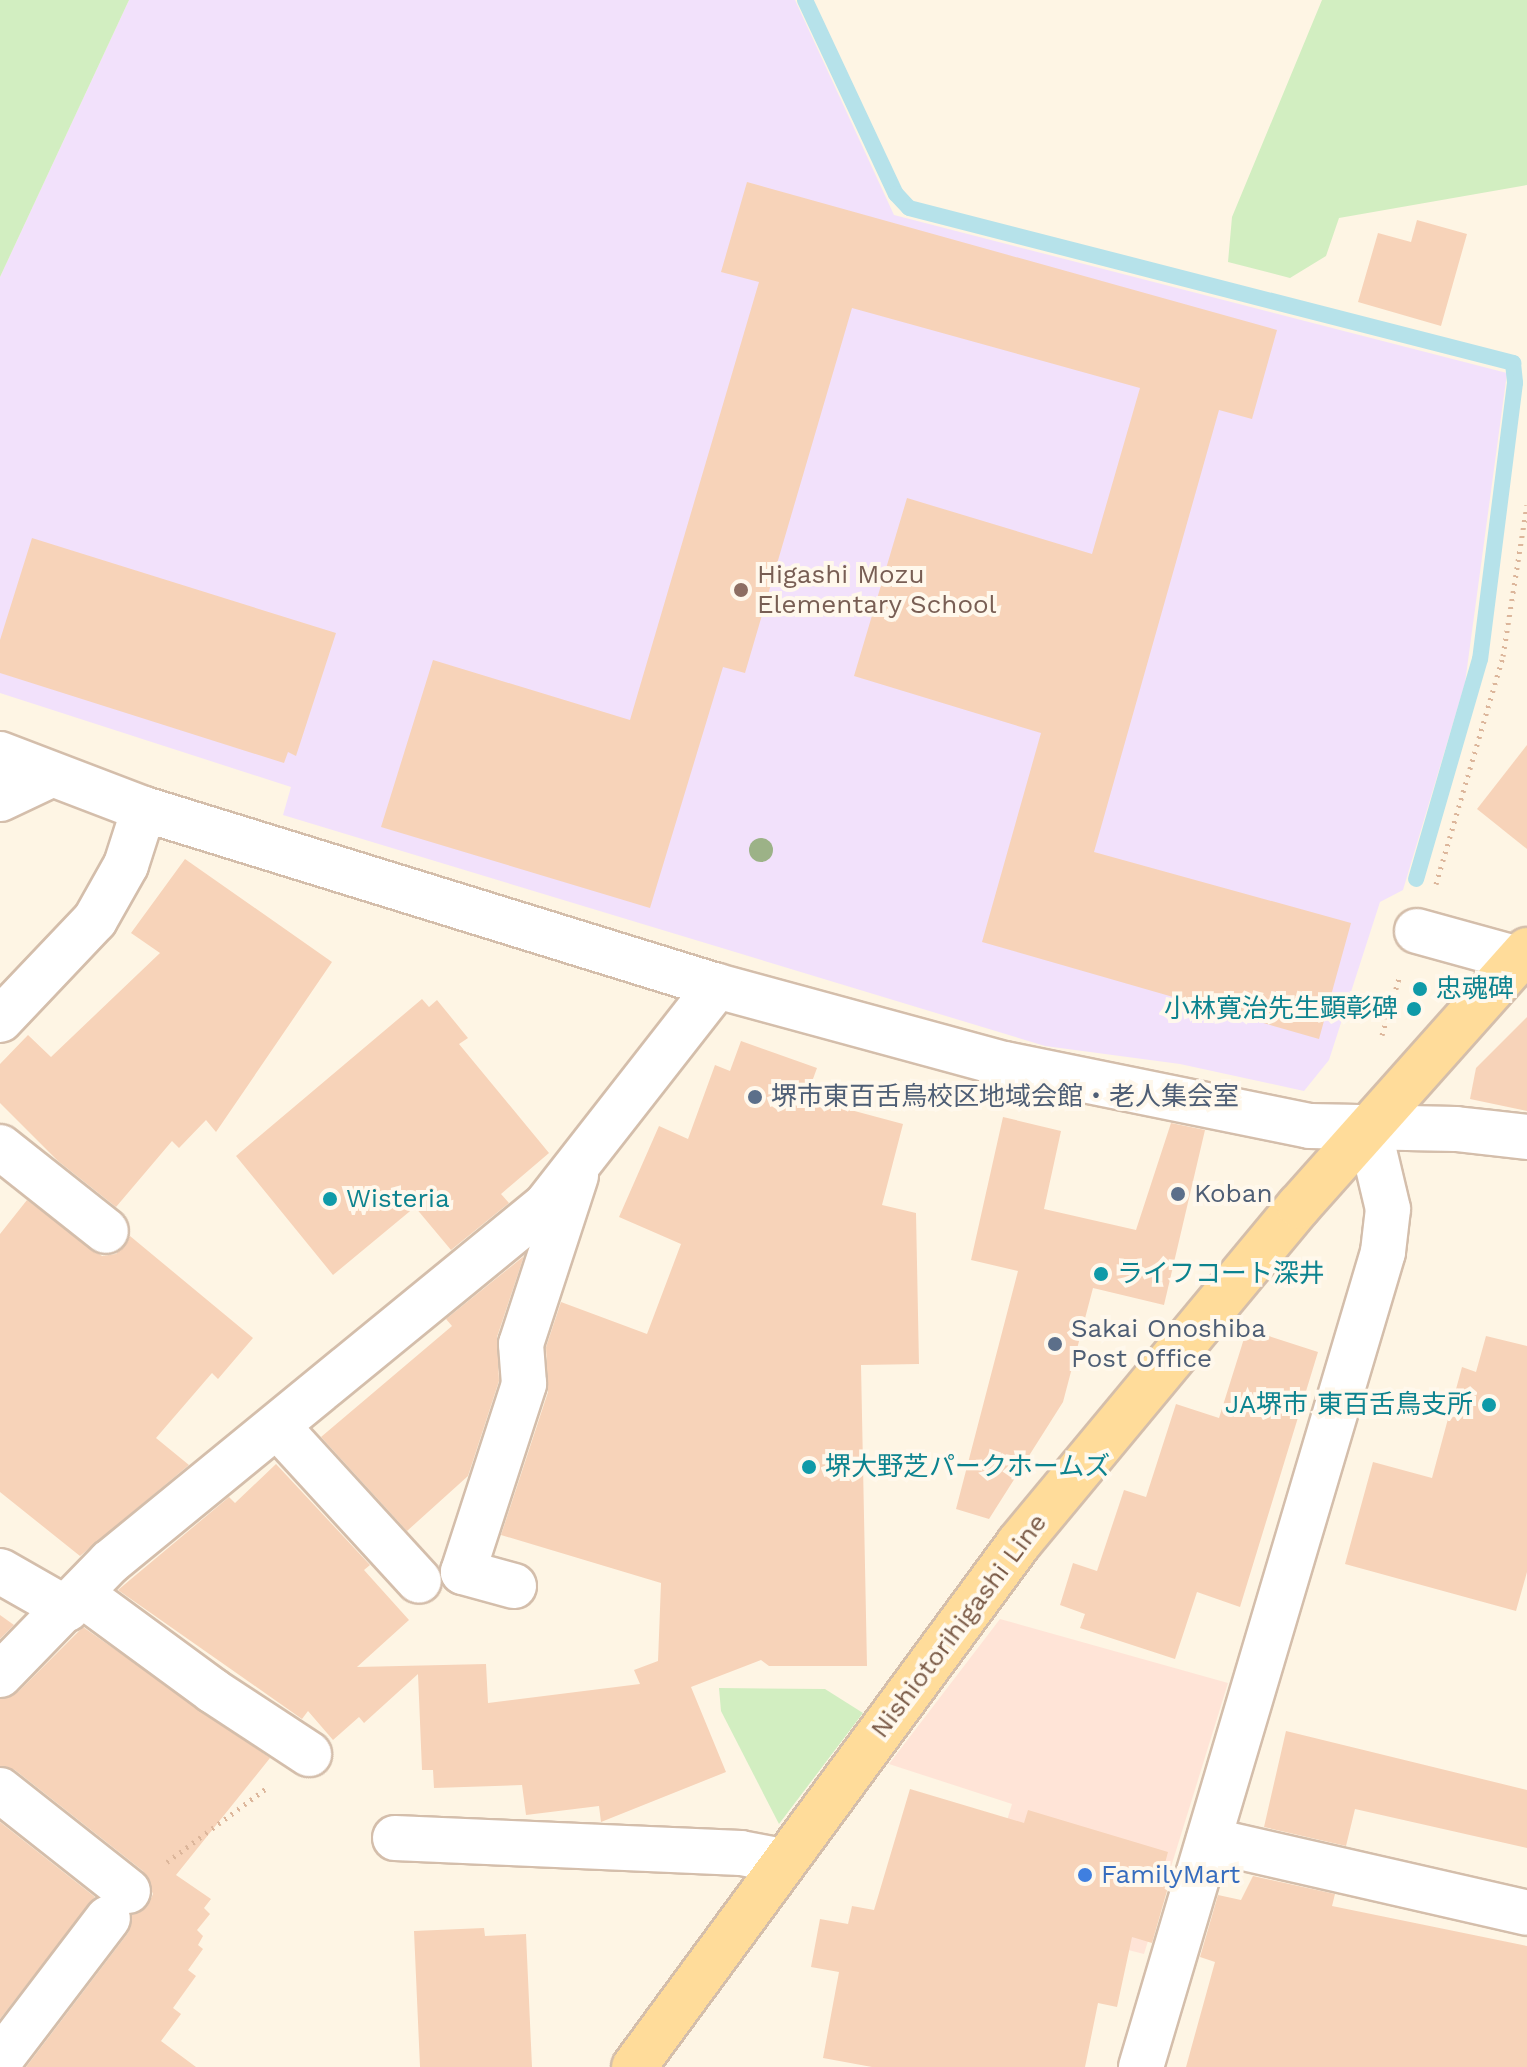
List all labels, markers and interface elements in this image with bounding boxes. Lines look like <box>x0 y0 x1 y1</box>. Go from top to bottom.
place label: Higashi Mozu Elementary School <box>757 559 997 620</box>
marker: Higashi Mozu Elementary School <box>732 581 750 599</box>
place label: 忠魂碑 <box>1436 973 1514 1005</box>
marker: 忠魂碑 <box>1411 980 1429 998</box>
place label: 小林寛治先生顕彰碑 <box>1164 993 1398 1025</box>
marker: 小林寛治先生顕彰碑 <box>1405 1000 1423 1018</box>
place label: 堺市東百舌鳥校区地域会館・老人集会室 <box>771 1081 1239 1113</box>
marker: 堺市東百舌鳥校区地域会館・老人集会室 <box>746 1088 764 1106</box>
place label: Koban <box>1194 1178 1273 1210</box>
place label: Wisteria <box>346 1183 450 1215</box>
marker: Koban <box>1169 1185 1187 1203</box>
marker: Wisteria <box>321 1190 339 1208</box>
place label: ライフコート深井 <box>1117 1258 1325 1290</box>
marker: ライフコート深井 <box>1092 1265 1110 1283</box>
place label: Sakai Onoshiba Post Office <box>1071 1313 1266 1374</box>
marker: Sakai Onoshiba Post Office <box>1046 1335 1064 1353</box>
place label: JA堺市 東百舌鳥支所 <box>1225 1389 1473 1421</box>
marker: JA堺市 東百舌鳥支所 <box>1480 1396 1498 1414</box>
place label: 堺大野芝パークホームズ <box>825 1451 1111 1483</box>
marker: 堺大野芝パークホームズ <box>800 1458 818 1476</box>
street label: Nishiotorihigashi Line <box>864 1508 1054 1744</box>
place label: FamilyMart <box>1101 1859 1240 1891</box>
marker: FamilyMart <box>1076 1866 1094 1884</box>

